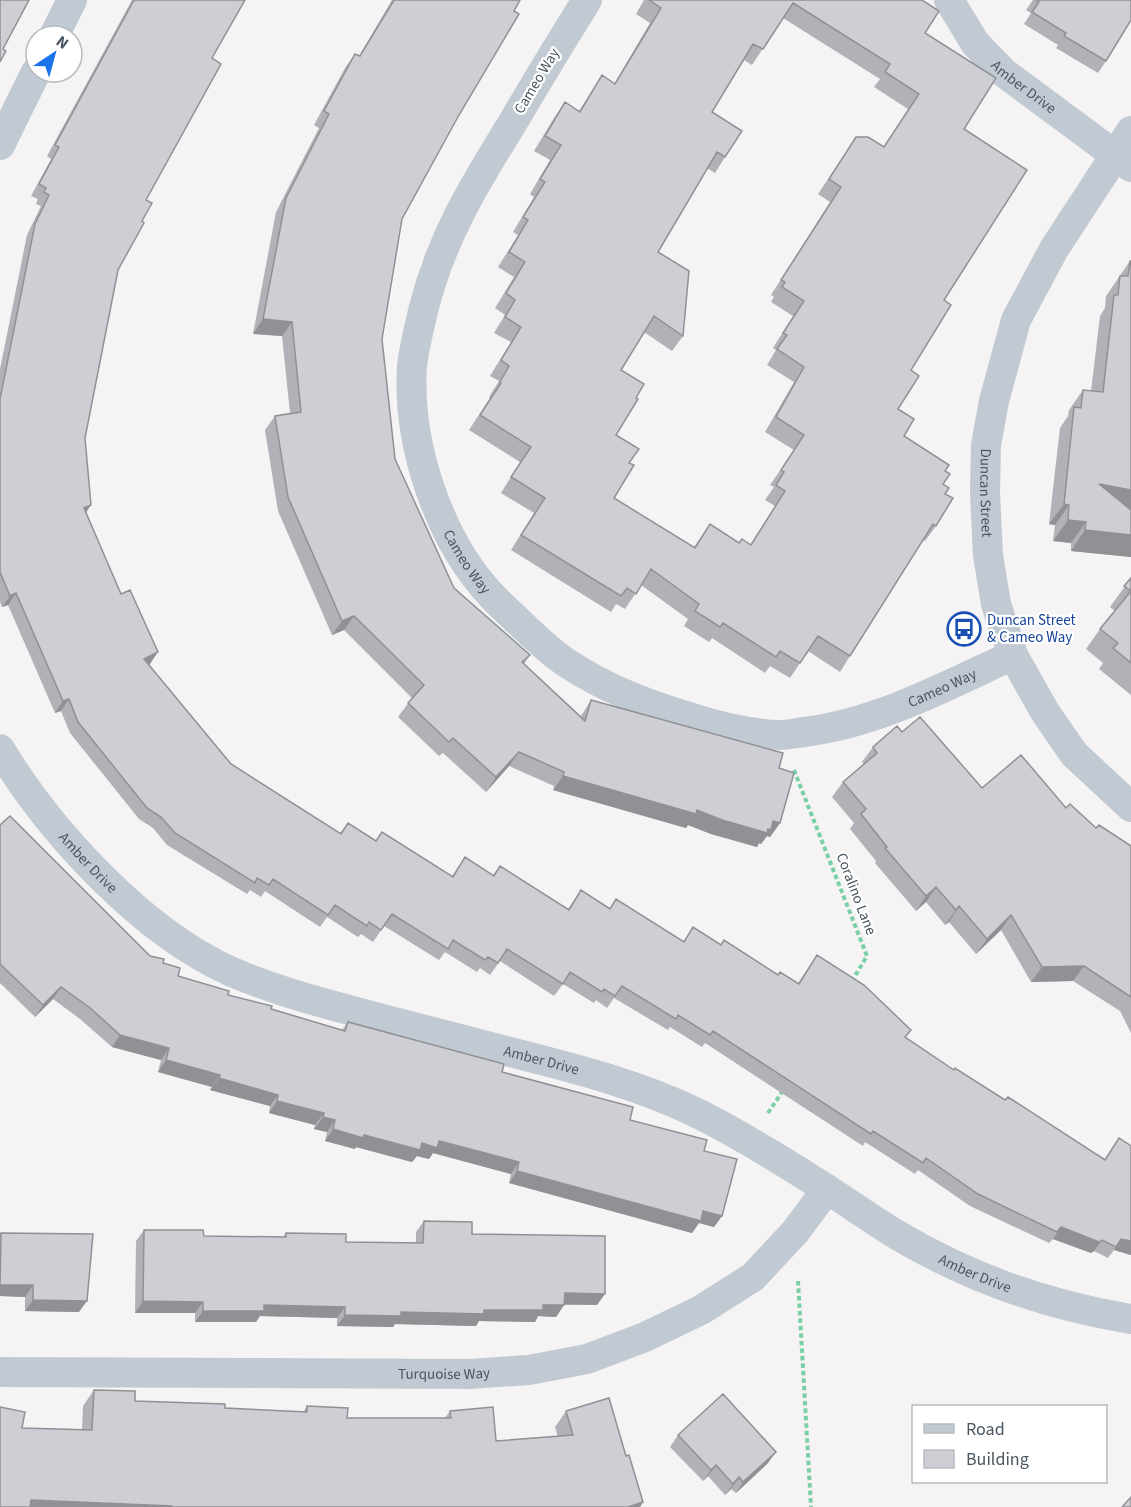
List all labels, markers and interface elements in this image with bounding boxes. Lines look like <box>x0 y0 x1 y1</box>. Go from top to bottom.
north arrow <box>24 24 84 84</box>
text: N <box>51 31 73 55</box>
street label: Cameo Way <box>509 44 565 118</box>
street label: Amber Drive <box>986 55 1061 119</box>
street label: Duncan Street <box>974 448 998 538</box>
street label: Cameo Way <box>438 526 496 598</box>
place label: Duncan Street & Cameo Way <box>987 610 1076 648</box>
bus stop icon: Duncan Street & Cameo Way <box>946 611 982 647</box>
street label: Cameo Way <box>904 663 980 713</box>
street label: Amber Drive <box>54 827 122 898</box>
street label: Coralino Lane <box>831 850 881 938</box>
street label: Amber Drive <box>501 1040 582 1080</box>
street label: Amber Drive <box>935 1249 1014 1298</box>
street label: Turquoise Way <box>398 1362 491 1385</box>
legend <box>912 1405 1107 1483</box>
text: Road <box>966 1417 1005 1442</box>
text: Building <box>966 1447 1029 1472</box>

